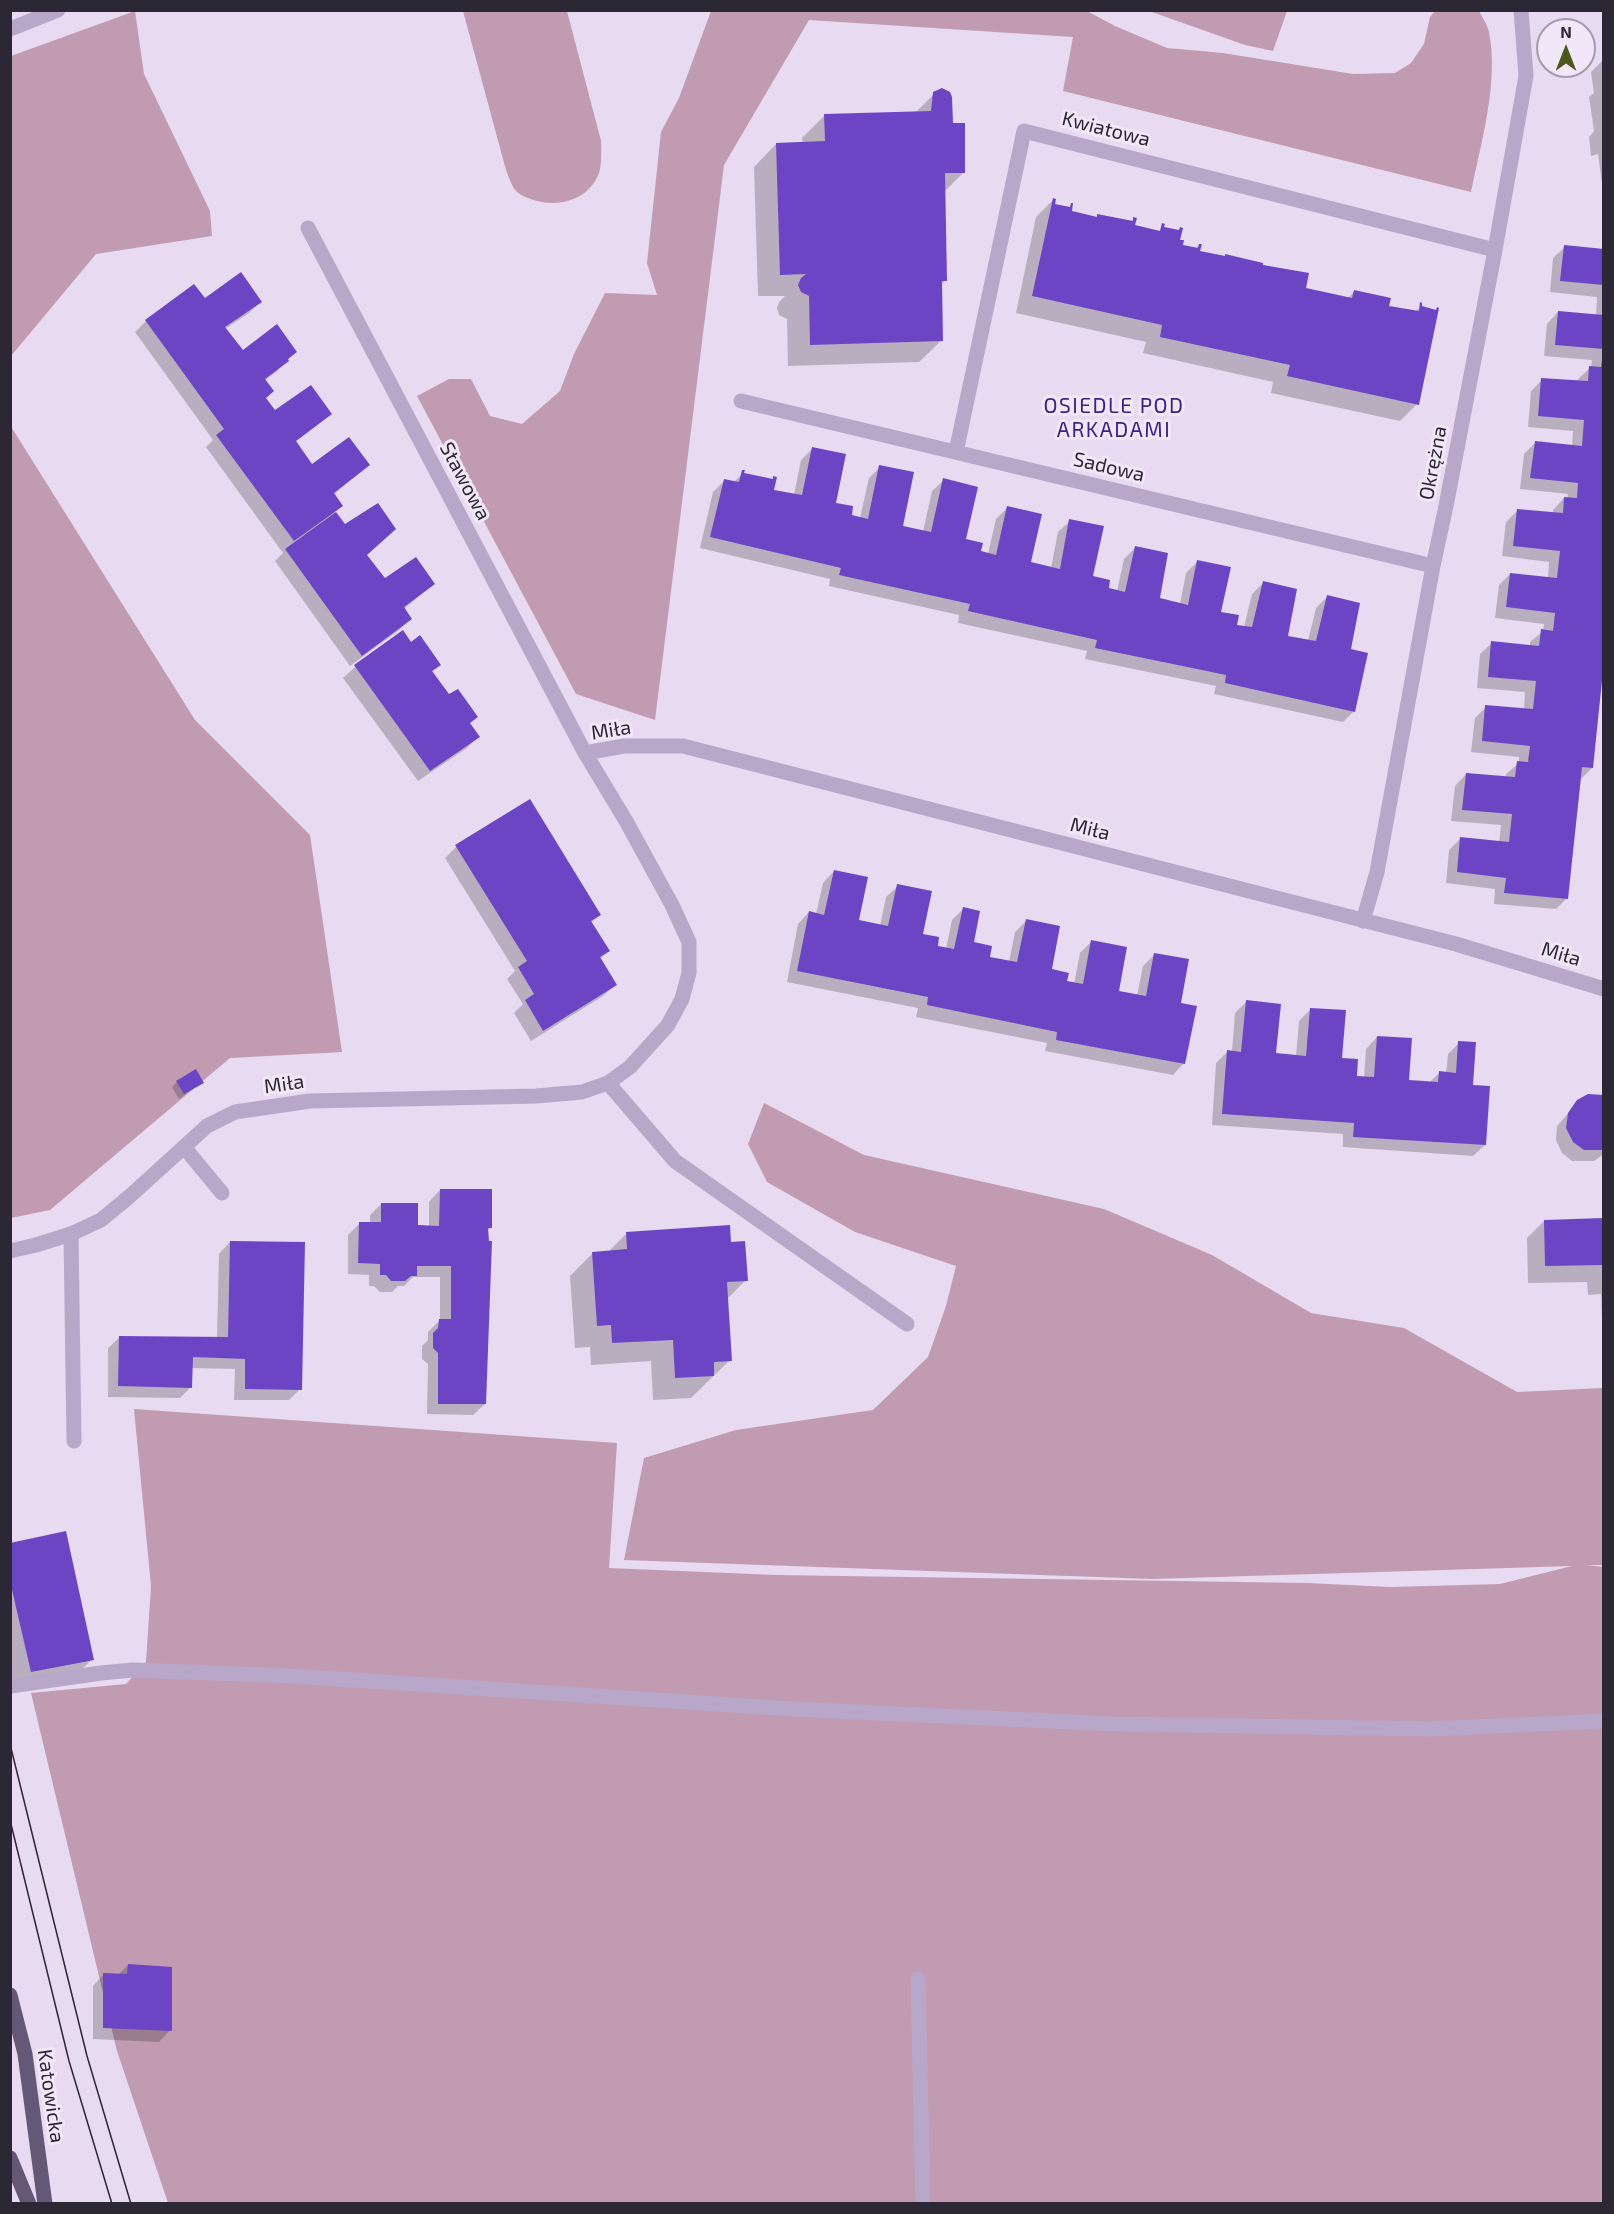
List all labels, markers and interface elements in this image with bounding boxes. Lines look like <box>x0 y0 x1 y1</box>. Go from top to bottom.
north arrow <box>1536 18 1596 78</box>
text: N <box>1560 22 1572 41</box>
street label: Kwiatowa <box>1059 106 1153 152</box>
district label: OSIEDLE POD ARKADAMI <box>1043 393 1185 443</box>
street label: Okrężna <box>1414 424 1452 502</box>
street label: Stawowa <box>434 438 496 524</box>
street label: Sadowa <box>1071 447 1147 487</box>
street label: Miła <box>589 715 633 745</box>
street label: Miła <box>1068 813 1112 845</box>
street label: Miła <box>1538 937 1584 971</box>
street label: Miła <box>263 1069 305 1099</box>
street label: Katowicka <box>33 2048 69 2144</box>

